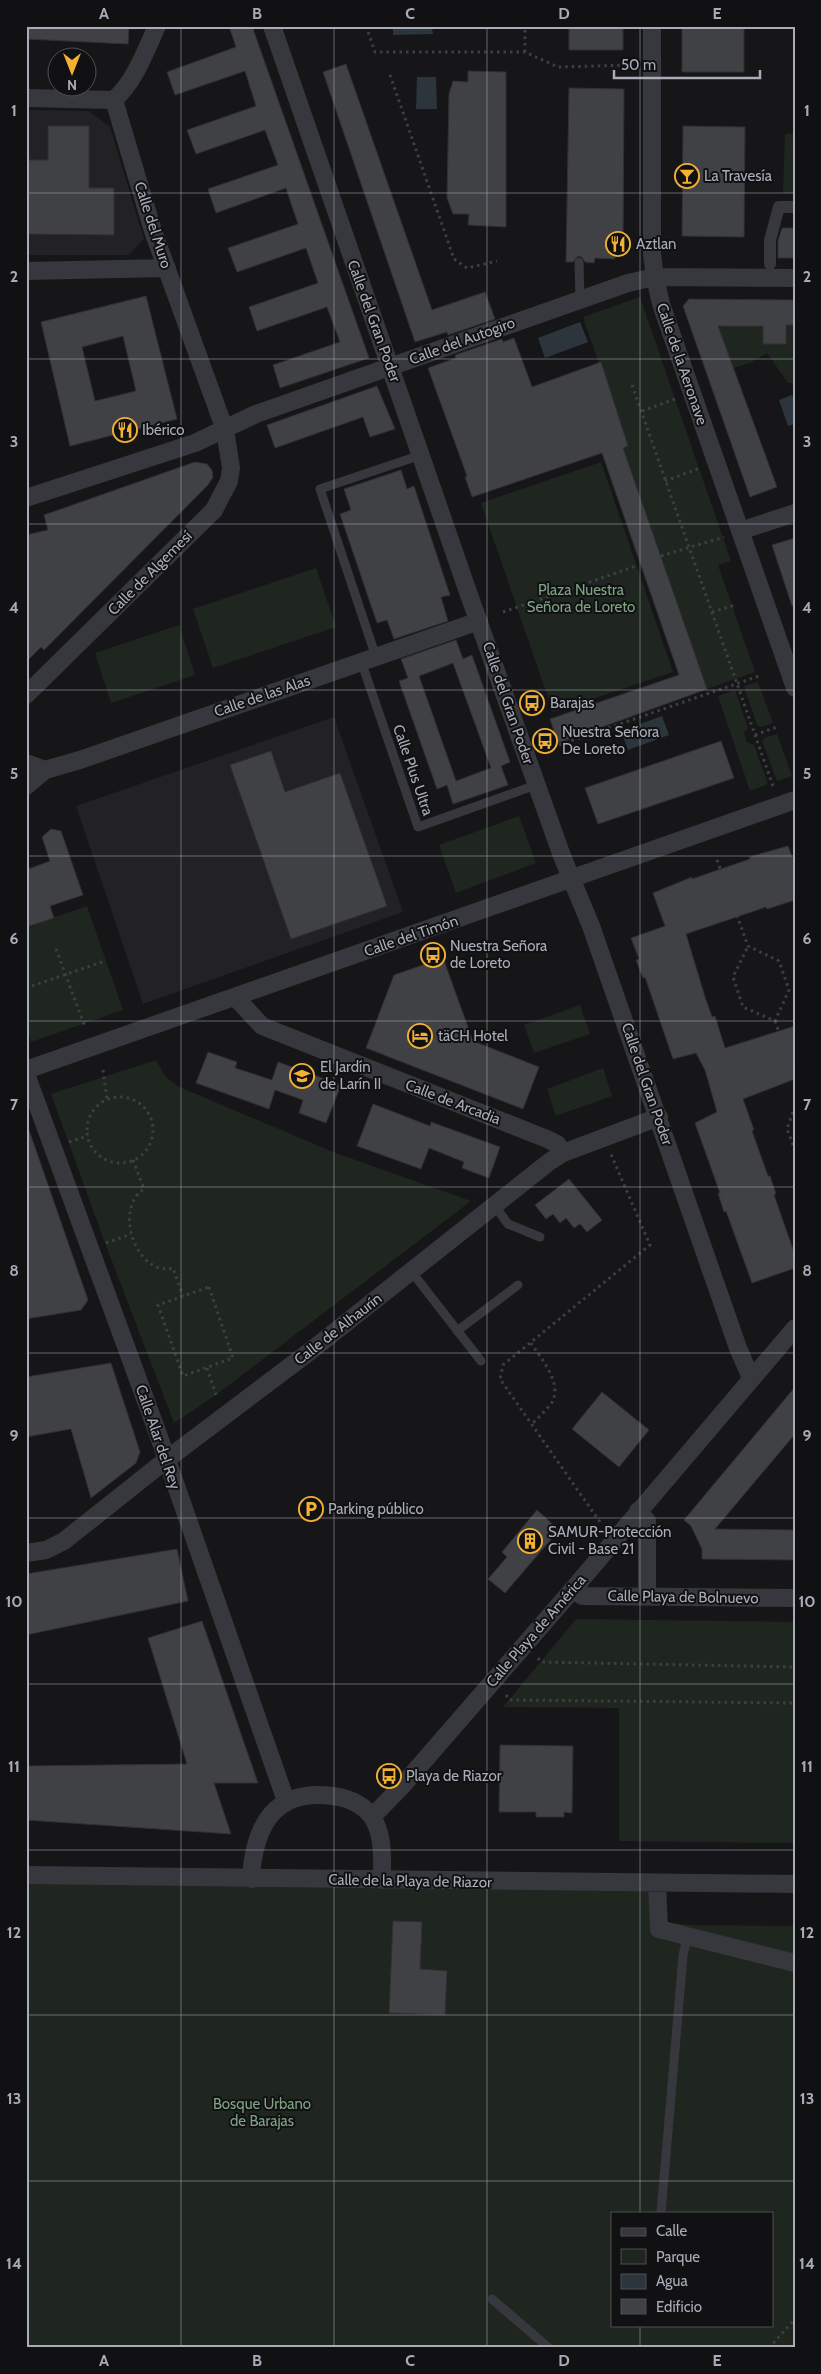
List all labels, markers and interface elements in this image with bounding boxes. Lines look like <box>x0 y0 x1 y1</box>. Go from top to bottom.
text: A <box>99 4 109 23</box>
text: B <box>252 4 262 23</box>
text: C <box>405 4 415 23</box>
text: D <box>558 4 570 23</box>
text: E <box>712 4 722 23</box>
north arrow <box>48 48 98 98</box>
scale bar <box>614 48 760 80</box>
text: 50 m <box>621 56 656 74</box>
text: N <box>67 76 77 94</box>
text: 1 <box>11 101 17 120</box>
text: 1 <box>804 101 810 120</box>
bar icon: La Travesía <box>674 163 700 189</box>
place label: La Travesía <box>704 167 773 185</box>
street label: Calle del Muro <box>131 179 175 271</box>
restaurant icon: Aztlan <box>605 231 631 257</box>
place label: Aztlan <box>636 235 677 253</box>
street label: Calle del Gran Poder <box>344 258 404 385</box>
text: 2 <box>10 267 18 286</box>
text: 2 <box>803 267 811 286</box>
street label: Calle de la Aeronave <box>653 301 711 428</box>
street label: Calle del Autogiro <box>407 314 517 368</box>
restaurant icon: Ibérico <box>112 417 138 443</box>
place label: Ibérico <box>142 421 185 439</box>
text: 3 <box>10 432 18 451</box>
text: 3 <box>803 432 811 451</box>
street label: Calle de Algemesí <box>104 527 196 619</box>
park label: Plaza Nuestra Señora de Loreto <box>527 581 635 616</box>
text: 4 <box>9 598 19 617</box>
text: 4 <box>802 598 812 617</box>
street label: Calle del Gran Poder <box>479 639 537 767</box>
street label: Calle de las Alas <box>212 671 312 721</box>
bus stop icon: Barajas <box>519 690 545 716</box>
place label: Barajas <box>550 694 595 712</box>
street label: Calle Plus Ultra <box>389 722 437 819</box>
place label: Nuestra Señora De Loreto <box>562 723 660 758</box>
bus stop icon: Nuestra Señora De Loreto <box>532 728 558 754</box>
text: 5 <box>10 764 18 783</box>
text: 5 <box>803 764 811 783</box>
street label: Calle del Timón <box>362 911 460 961</box>
text: 6 <box>10 929 19 948</box>
text: 6 <box>803 929 812 948</box>
place label: Nuestra Señora de Loreto <box>450 937 548 972</box>
bus stop icon: Nuestra Señora de Loreto <box>420 942 446 968</box>
street label: Calle del Gran Poder <box>618 1020 676 1148</box>
hotel icon: täCH Hotel <box>407 1023 433 1049</box>
place label: täCH Hotel <box>438 1027 508 1045</box>
place label: El Jardín de Larín II <box>320 1058 381 1093</box>
school or university icon: El Jardín de Larín II <box>289 1063 315 1089</box>
street label: Calle de Arcadia <box>403 1076 504 1129</box>
text: 7 <box>10 1095 19 1114</box>
text: 7 <box>803 1095 812 1114</box>
text: 8 <box>9 1261 19 1280</box>
text: 8 <box>802 1261 812 1280</box>
street label: Calle de Alhaurín <box>291 1289 385 1369</box>
street label: Calle Alar del Rey <box>132 1382 184 1492</box>
text: 9 <box>10 1426 19 1445</box>
text: 9 <box>803 1426 812 1445</box>
parking icon: Parking público <box>298 1496 324 1522</box>
place label: Parking público <box>328 1500 424 1518</box>
place label: SAMUR-Protección Civil - Base 21 <box>548 1523 671 1558</box>
building icon: SAMUR-Protección Civil - Base 21 <box>517 1528 543 1554</box>
street label: Calle Playa de América <box>482 1571 590 1691</box>
street label: Calle Playa de Bolnuevo <box>607 1587 759 1607</box>
text: 10 <box>5 1592 23 1611</box>
text: 10 <box>798 1592 816 1611</box>
text: 11 <box>8 1757 20 1776</box>
text: 11 <box>801 1757 813 1776</box>
bus stop icon: Playa de Riazor <box>376 1763 402 1789</box>
place label: Playa de Riazor <box>406 1767 502 1785</box>
street label: Calle de la Playa de Riazor <box>328 1871 492 1891</box>
text: 12 <box>7 1923 21 1942</box>
text: 12 <box>800 1923 814 1942</box>
text: 13 <box>7 2089 21 2108</box>
text: 13 <box>800 2089 814 2108</box>
park label: Bosque Urbano de Barajas <box>213 2095 311 2130</box>
legend <box>611 2212 774 2326</box>
text: Calle <box>656 2222 687 2240</box>
text: Parque <box>656 2248 700 2266</box>
text: 14 <box>6 2254 22 2273</box>
text: 14 <box>799 2254 815 2273</box>
text: Agua <box>656 2272 688 2290</box>
text: Edificio <box>656 2298 702 2316</box>
text: A <box>99 2351 109 2370</box>
text: B <box>252 2351 262 2370</box>
text: C <box>405 2351 415 2370</box>
text: D <box>558 2351 570 2370</box>
text: E <box>712 2351 722 2370</box>

